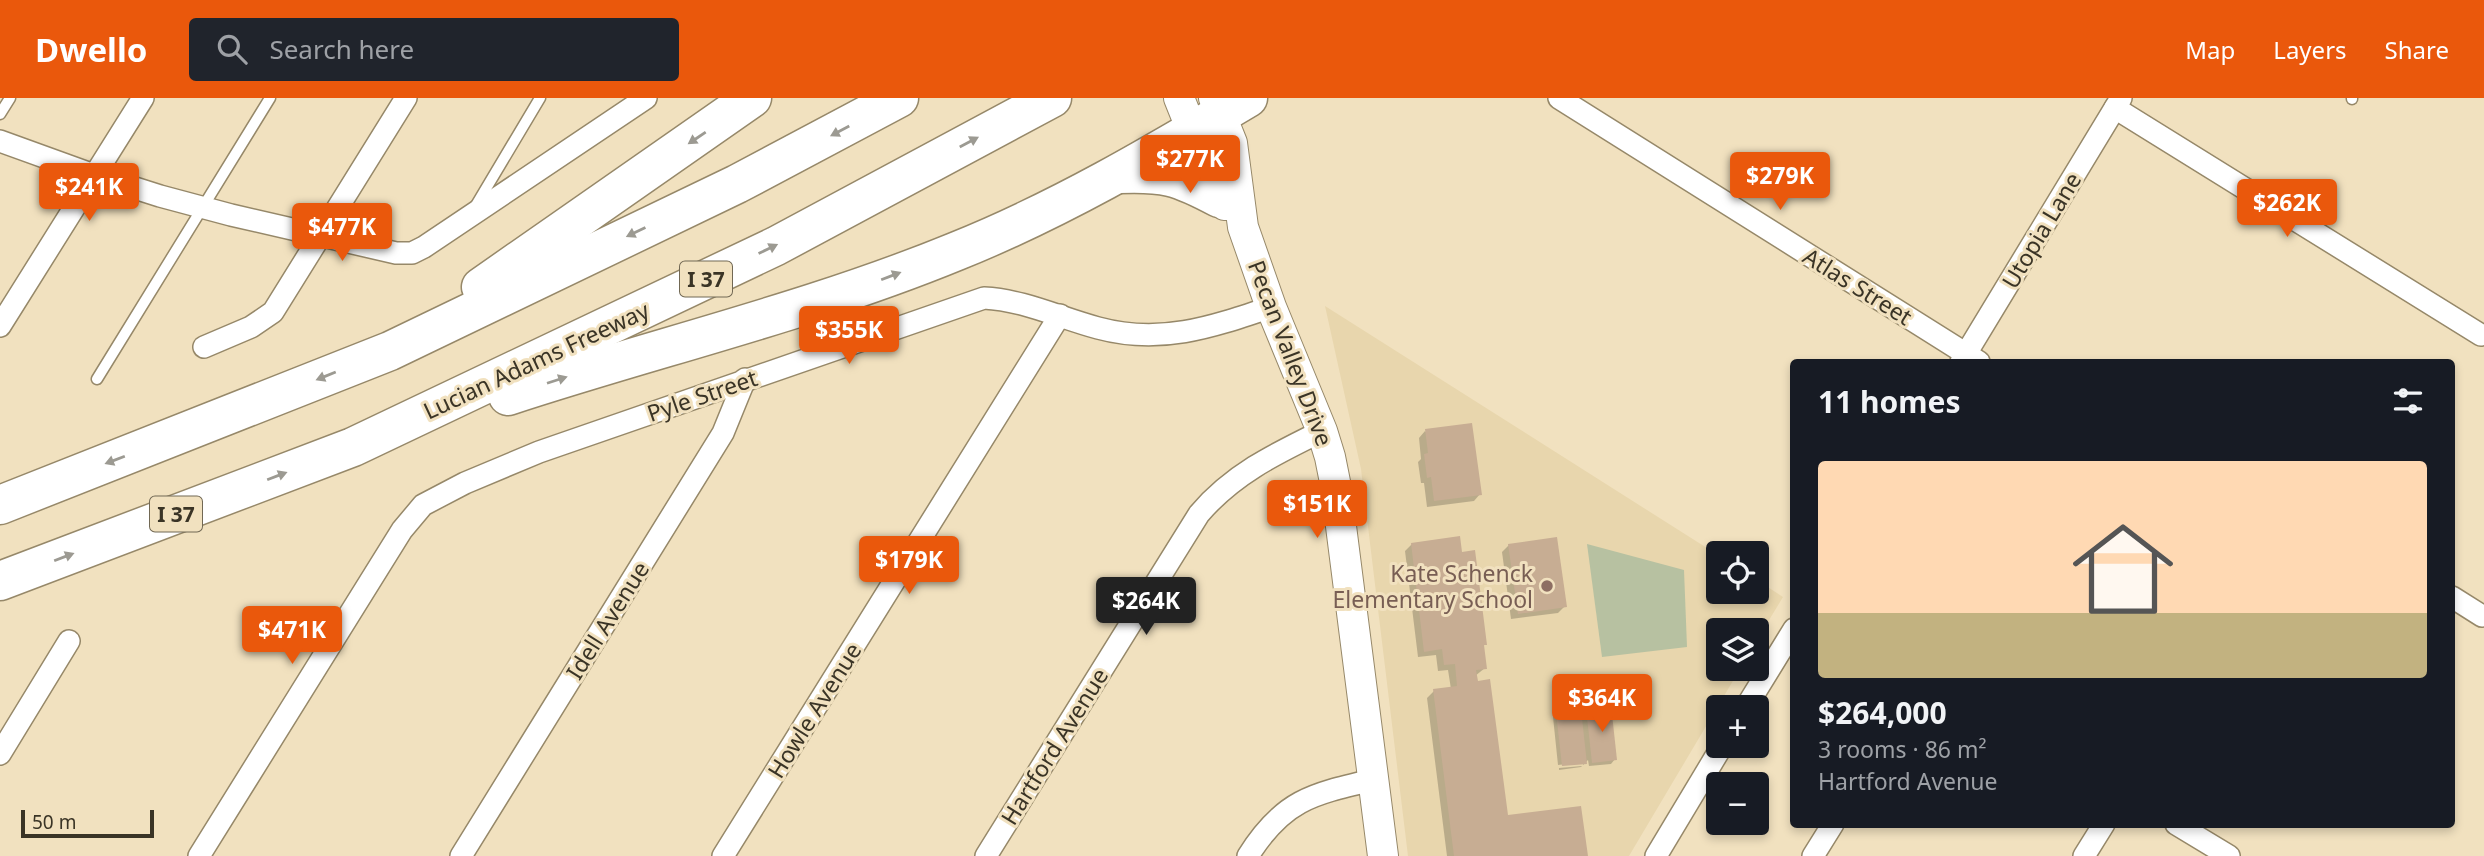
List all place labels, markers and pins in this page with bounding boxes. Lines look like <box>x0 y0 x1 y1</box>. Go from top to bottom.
pin: $277K <box>1141 136 1239 195</box>
pin: $279K <box>1731 152 1829 212</box>
pin: $241K <box>40 164 138 223</box>
pin: $262K <box>2238 180 2336 239</box>
pin: $477K <box>293 204 391 263</box>
pin: $355K <box>800 306 898 366</box>
pin: $151K <box>1268 480 1366 540</box>
pin: $179K <box>860 536 958 596</box>
place label: Kate Schenck Elementary School <box>1333 557 1534 615</box>
pin: $264K <box>1097 578 1195 637</box>
marker: Kate Schenck Elementary School <box>1539 578 1555 594</box>
pin: $471K <box>243 606 341 666</box>
pin: $364K <box>1553 674 1651 734</box>

